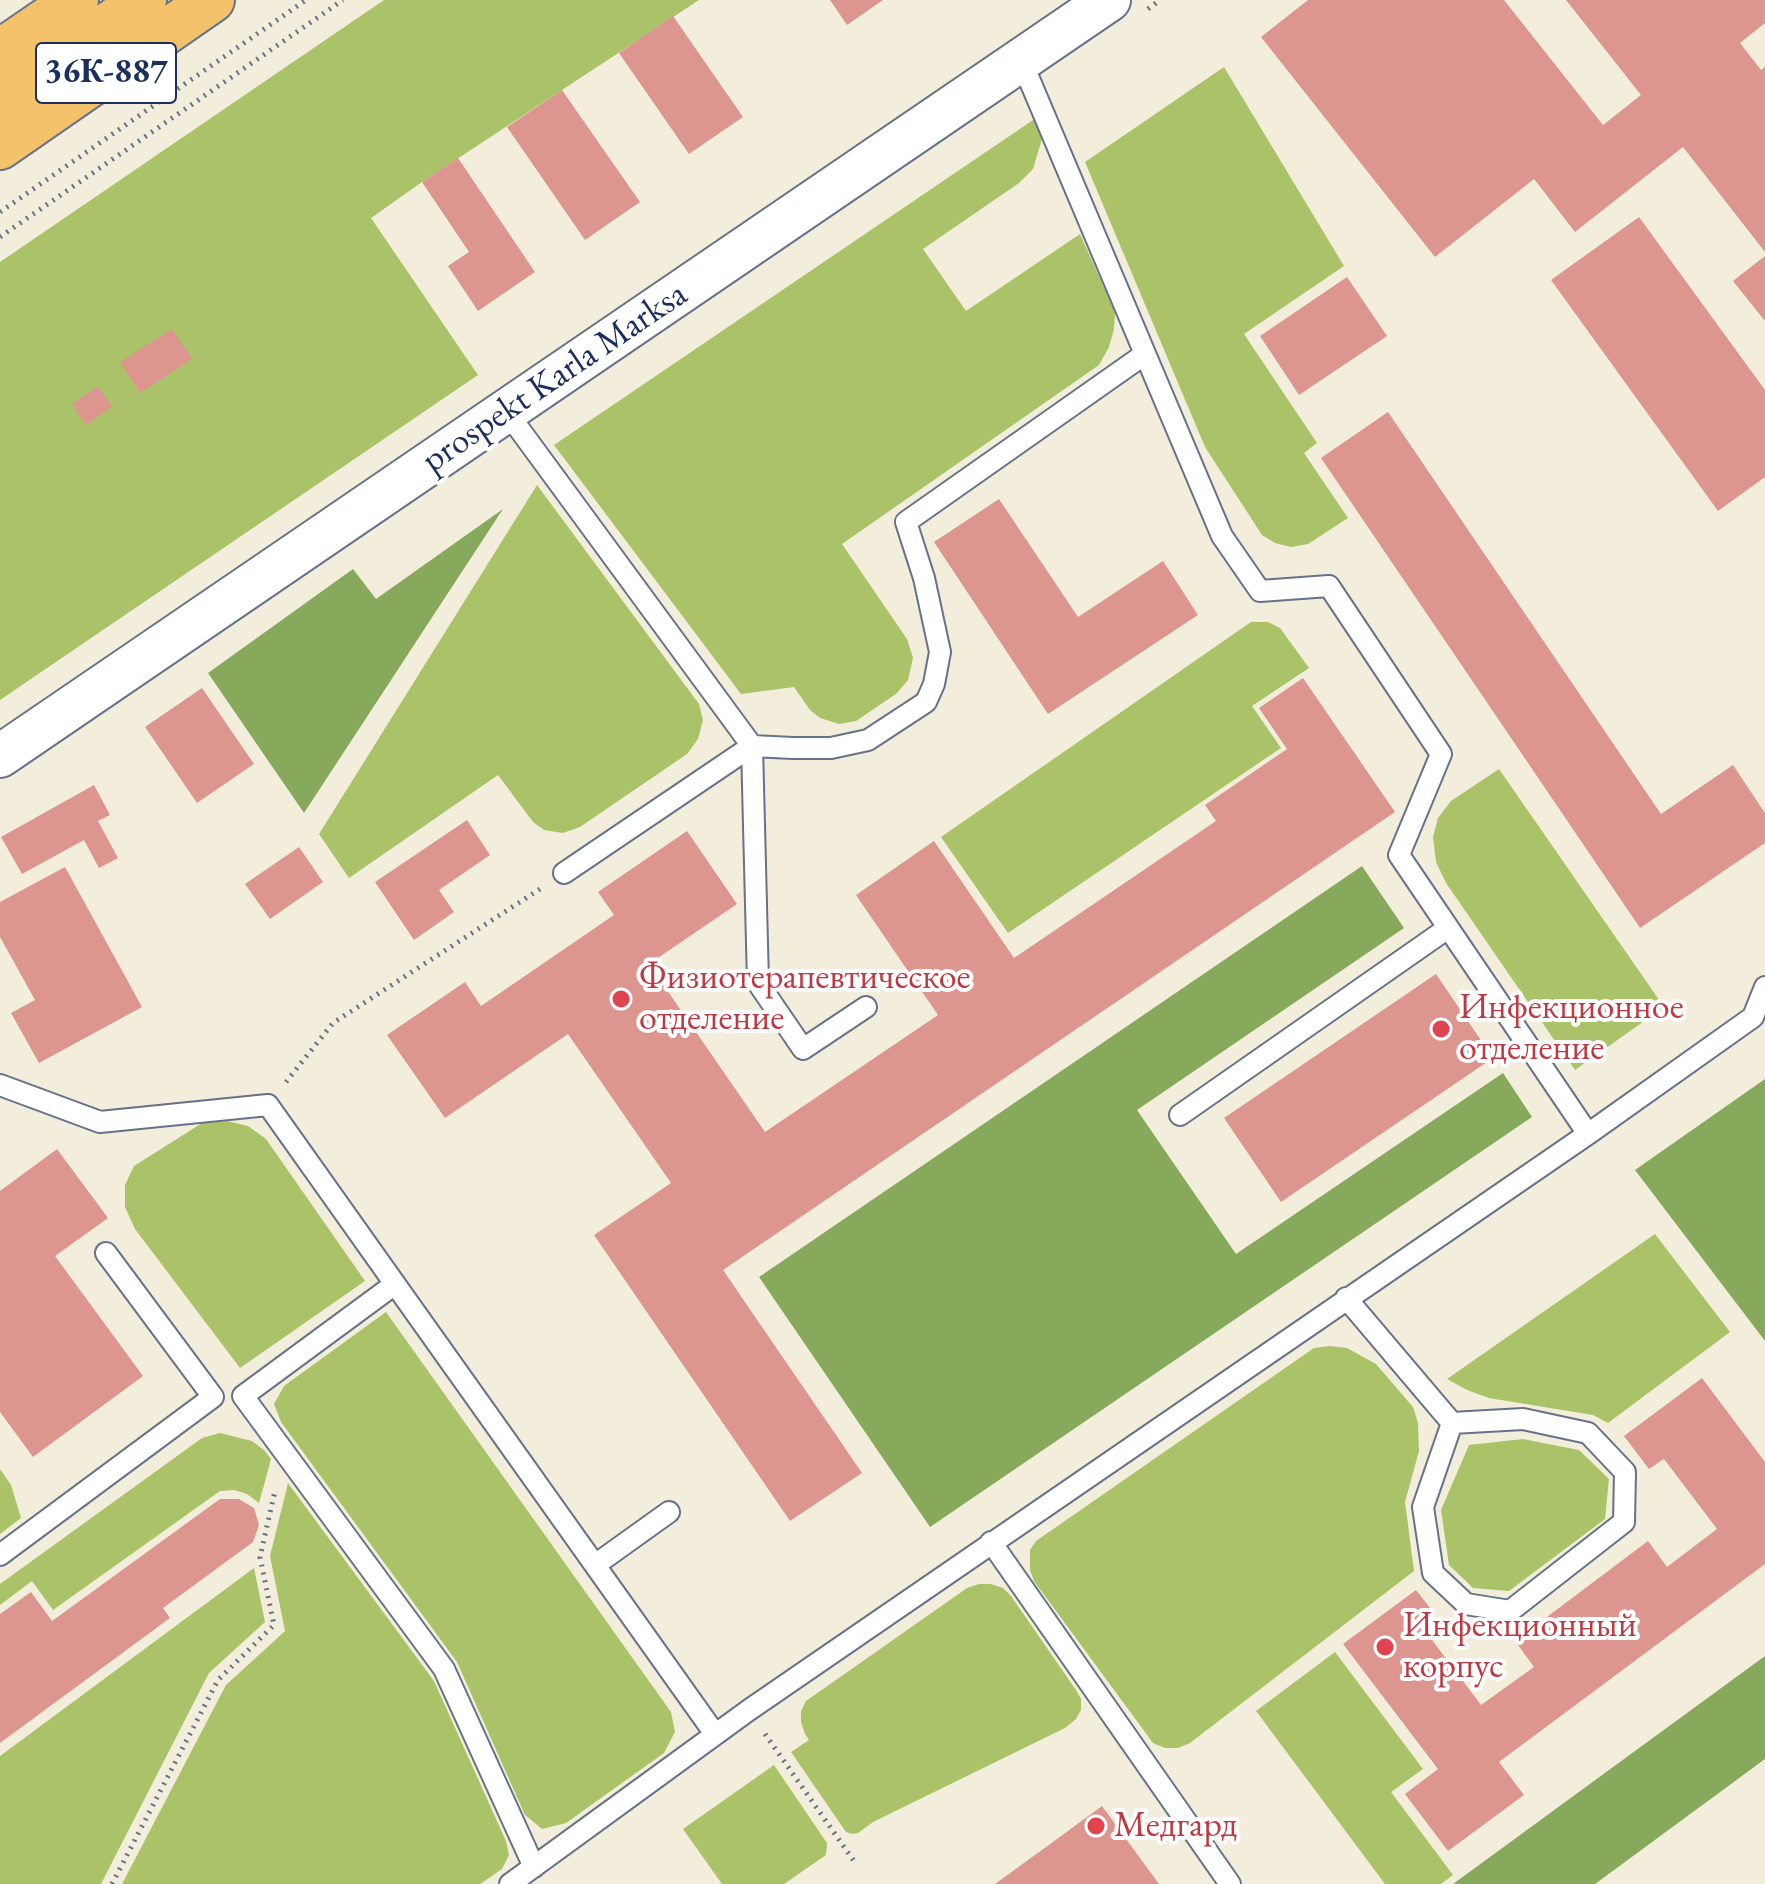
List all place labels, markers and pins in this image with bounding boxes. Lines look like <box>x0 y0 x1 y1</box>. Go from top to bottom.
place label: Физиотерапевтическое отделение <box>639 956 971 1041</box>
place label: Инфекционное отделение <box>1459 986 1684 1071</box>
marker: Физиотерапевтическое отделение <box>610 988 632 1010</box>
marker: Инфекционное отделение <box>1430 1018 1452 1040</box>
place label: Инфекционный корпус <box>1403 1604 1637 1689</box>
marker: Инфекционный корпус <box>1374 1636 1396 1658</box>
place label: Медгард <box>1114 1804 1237 1848</box>
marker: Медгард <box>1085 1815 1107 1837</box>

